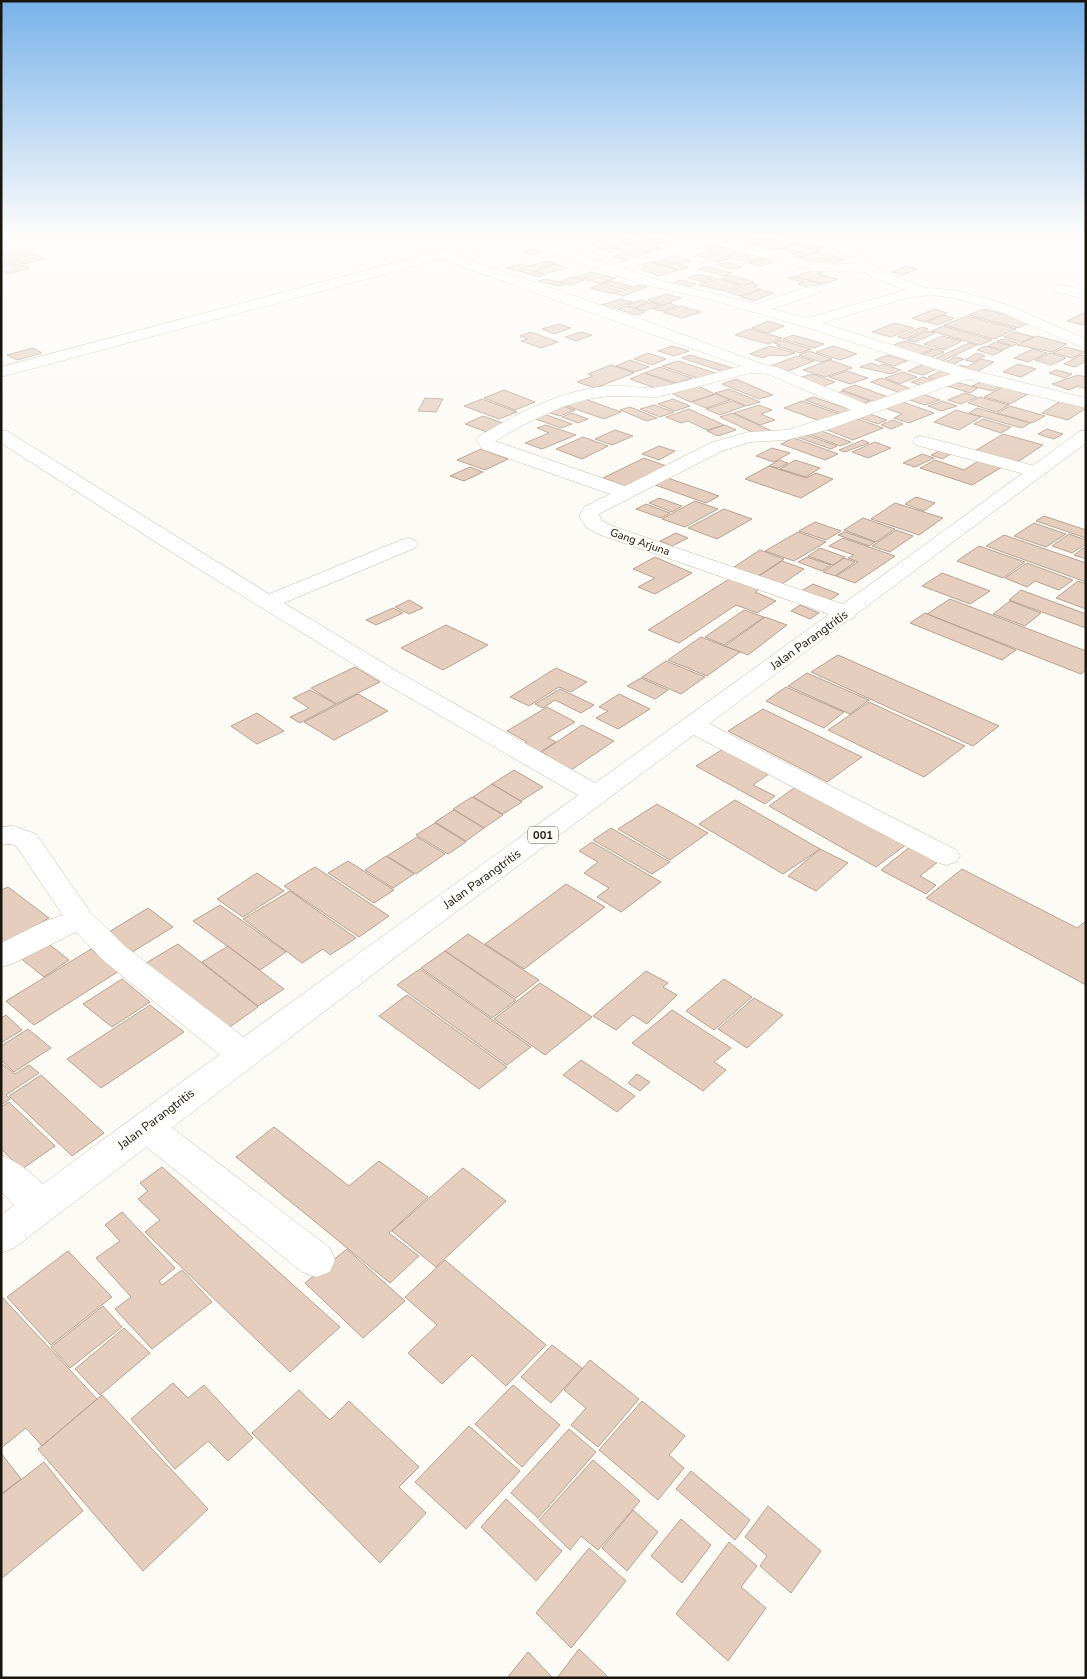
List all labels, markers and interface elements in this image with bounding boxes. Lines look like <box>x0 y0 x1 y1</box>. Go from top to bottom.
street label: Gang Arjuna <box>608 525 672 559</box>
street label: Jalan Parangtritis <box>766 606 851 674</box>
road number: 001 <box>528 826 558 844</box>
street label: Jalan Parangtritis <box>439 845 524 913</box>
street label: Jalan Parangtritis <box>114 1085 198 1154</box>

